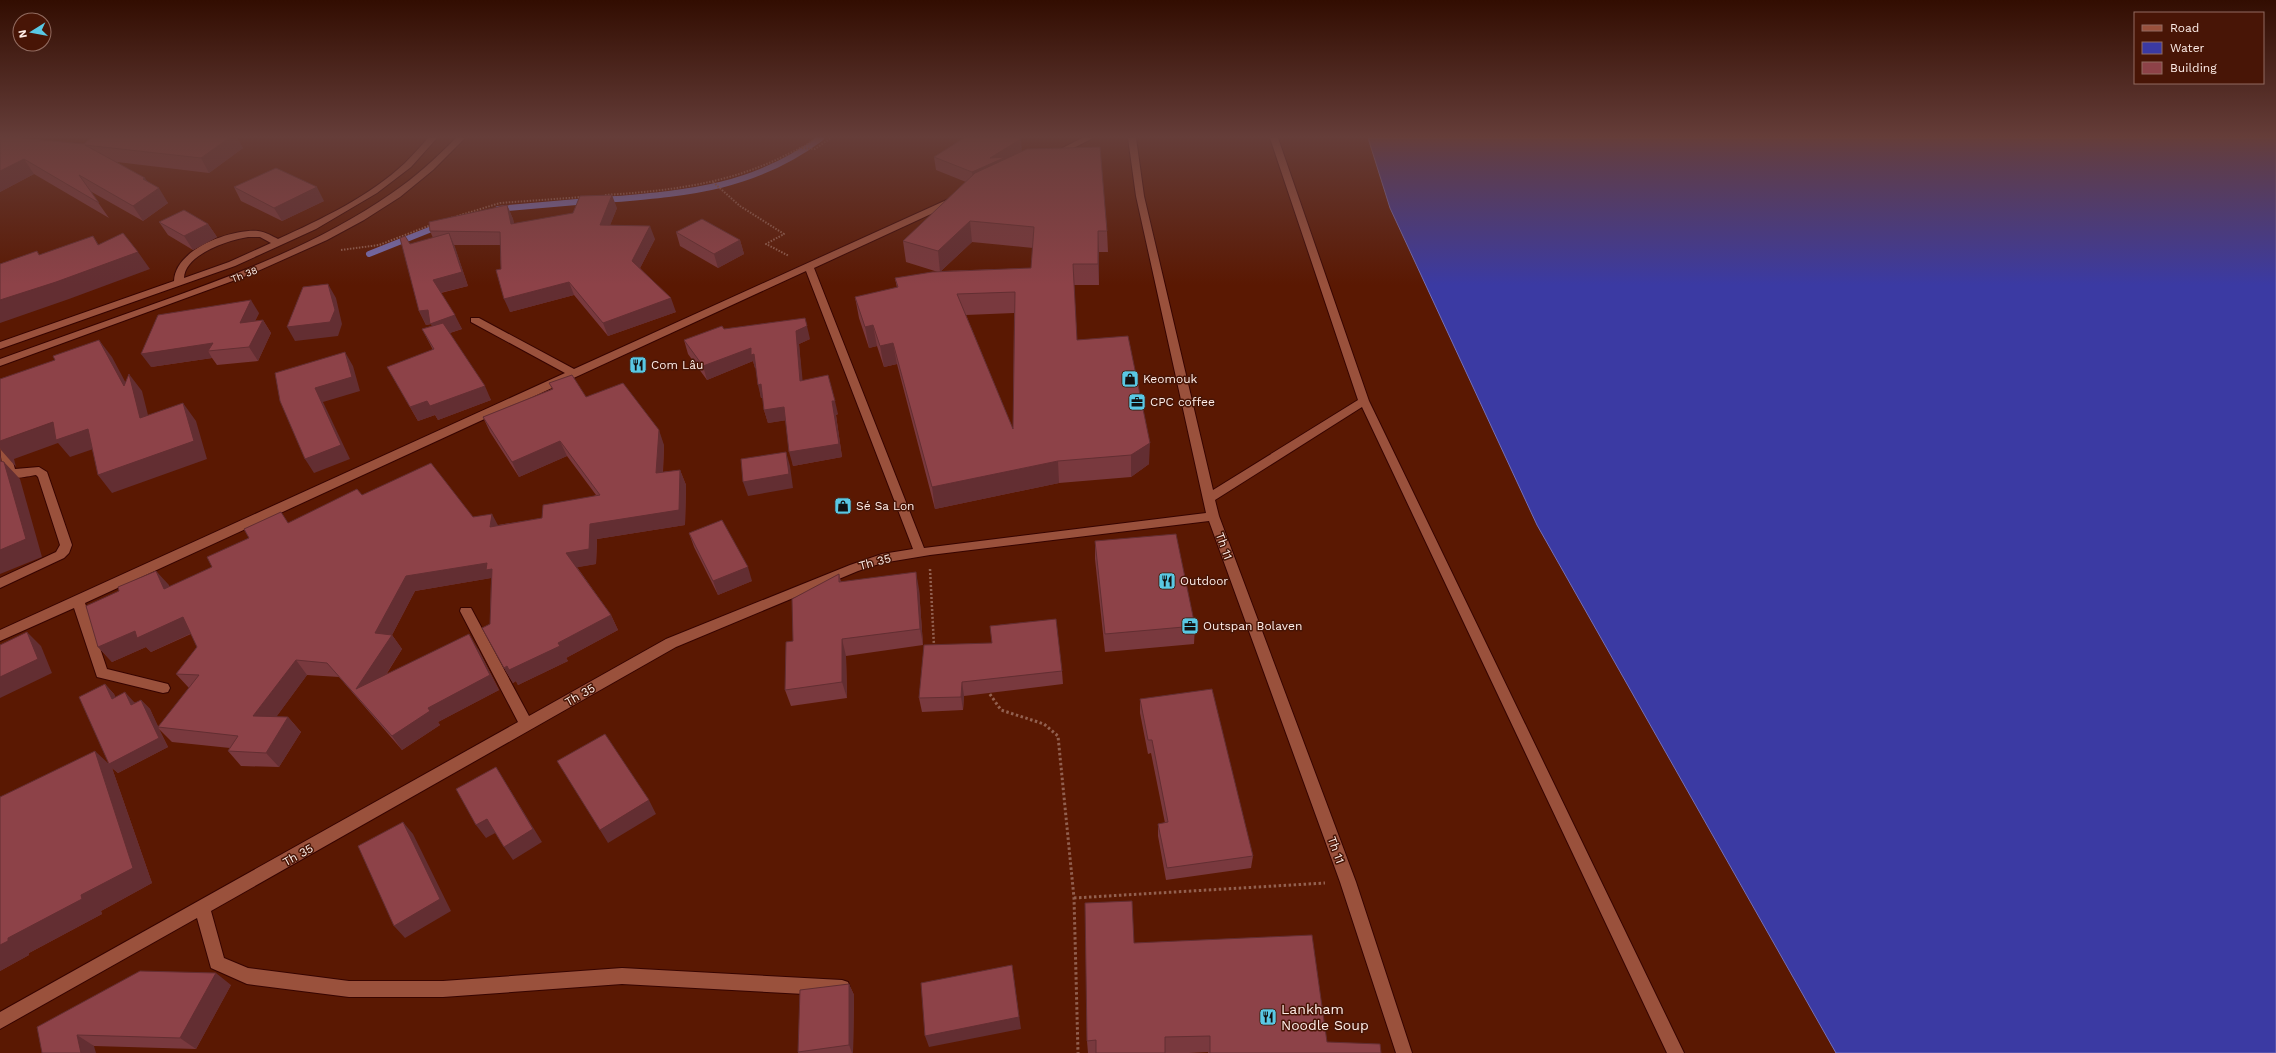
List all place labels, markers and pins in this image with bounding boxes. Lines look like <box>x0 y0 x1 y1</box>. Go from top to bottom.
restaurant icon: Com Lâu <box>628 355 648 375</box>
place label: Com Lâu <box>651 358 703 372</box>
shop icon: Keomouk <box>1120 369 1140 389</box>
place label: Keomouk <box>1143 372 1198 386</box>
office icon: CPC coffee <box>1127 392 1147 412</box>
place label: CPC coffee <box>1150 395 1215 409</box>
shop icon: Sé Sa Lon <box>833 496 853 516</box>
place label: Sé Sa Lon <box>856 499 915 513</box>
restaurant icon: Outdoor <box>1157 571 1177 591</box>
place label: Outdoor <box>1180 574 1228 588</box>
office icon: Outspan Bolaven <box>1180 616 1200 636</box>
place label: Outspan Bolaven <box>1203 619 1302 633</box>
place label: Lankham Noodle Soup <box>1281 1001 1369 1033</box>
restaurant icon: Lankham Noodle Soup <box>1258 1007 1278 1027</box>

